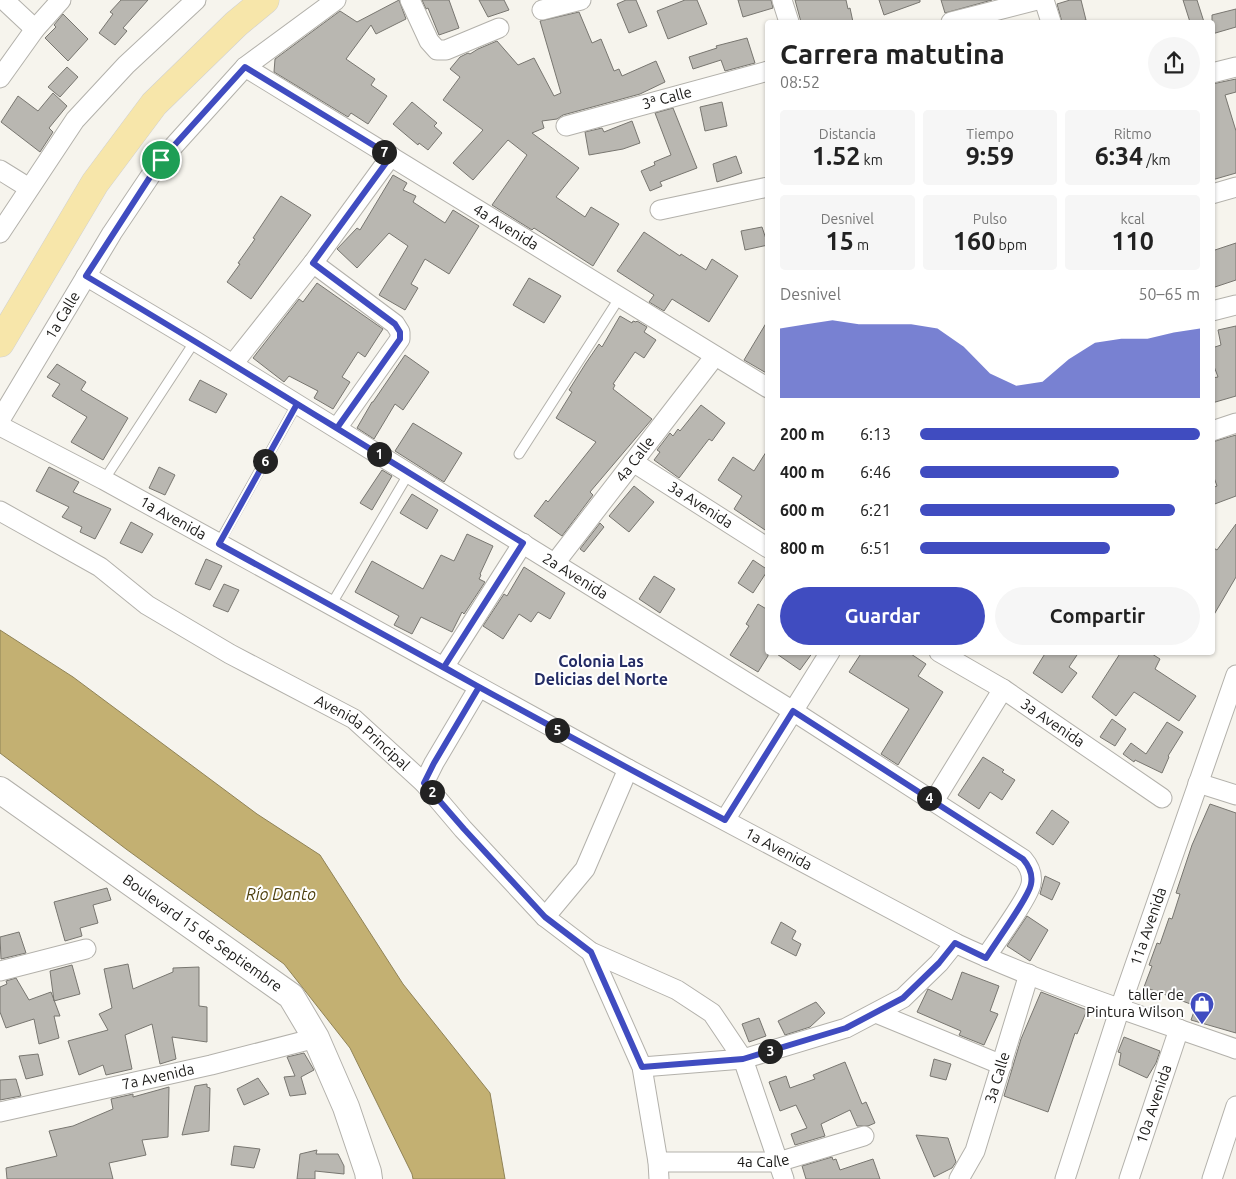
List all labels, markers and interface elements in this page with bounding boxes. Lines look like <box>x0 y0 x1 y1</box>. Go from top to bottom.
button: share <box>1148 37 1200 89</box>
text: Carrera matutina <box>780 38 1005 69</box>
text: 08:52 <box>780 73 820 91</box>
street label: 3ª Calle <box>640 83 694 112</box>
text: Distancia <box>819 126 876 142</box>
text: Tiempo <box>966 126 1014 142</box>
text: Ritmo <box>1114 126 1152 142</box>
pin <box>140 139 182 181</box>
pin: 7 <box>372 140 396 164</box>
text: 1.52 <box>812 142 860 170</box>
text: 9:59 <box>966 142 1014 170</box>
text: 6:34 <box>1095 142 1143 170</box>
text: 7 <box>381 144 388 160</box>
icon: arrive <box>147 146 175 174</box>
text: km <box>860 152 883 168</box>
text: /km <box>1143 152 1171 168</box>
street label: 4a Avenida <box>470 200 542 253</box>
text: Desnivel <box>821 211 874 227</box>
text: Pulso <box>973 211 1007 227</box>
text: kcal <box>1121 211 1145 227</box>
text: 15 <box>826 227 854 255</box>
text: 160 <box>953 227 995 255</box>
text: 110 <box>1112 227 1154 255</box>
text: m <box>854 237 869 253</box>
text: bpm <box>995 237 1027 253</box>
text: Desnivel <box>780 285 841 303</box>
text: 50–65 m <box>1138 285 1200 303</box>
street label: 1a Calle <box>41 288 83 342</box>
text: 200 m <box>780 425 825 443</box>
text: 6:13 <box>860 425 891 443</box>
street label: 4a Calle <box>612 433 658 485</box>
pin: 1 <box>366 442 392 466</box>
text: 1 <box>376 446 383 462</box>
pin: 6 <box>252 448 278 474</box>
text: 6 <box>262 453 269 469</box>
text: 400 m <box>780 463 825 481</box>
text: 6:46 <box>860 463 891 481</box>
street label: 3a Avenida <box>665 478 736 531</box>
street label: 1a Avenida <box>137 492 210 543</box>
text: 600 m <box>780 501 825 519</box>
text: 6:21 <box>860 501 891 519</box>
text: 800 m <box>780 539 825 557</box>
text: 6:51 <box>860 539 891 557</box>
street label: 2a Avenida <box>540 549 611 602</box>
button: Guardar <box>780 587 985 645</box>
button: Compartir <box>995 587 1200 645</box>
district label: Colonia Las Delicias del Norte <box>534 652 668 688</box>
street label: Avenida Principal <box>312 691 413 774</box>
street label: 3a Avenida <box>1018 695 1088 750</box>
pin: 5 <box>544 718 570 742</box>
text: 5 <box>554 722 561 738</box>
pin: 2 <box>420 780 444 804</box>
text: 2 <box>429 784 436 800</box>
pin: 4 <box>916 786 942 810</box>
text: 4 <box>926 790 933 806</box>
street label: 1a Avenida <box>742 824 815 873</box>
street label: Boulevard 15 de Septiembre <box>120 871 286 995</box>
water label: Río Danto <box>246 885 316 903</box>
street label: 11a Avenida <box>1126 885 1169 968</box>
place label: taller de Pintura Wilson <box>1086 986 1184 1020</box>
shop icon: taller de Pintura Wilson <box>1189 991 1215 1025</box>
pin: 3 <box>758 1038 782 1064</box>
text: 3 <box>767 1043 774 1059</box>
street label: 3a Calle <box>981 1050 1013 1105</box>
street label: 7a Avenida <box>120 1060 196 1093</box>
street label: 10a Avenida <box>1132 1062 1175 1145</box>
street label: 4a Calle <box>737 1150 791 1170</box>

